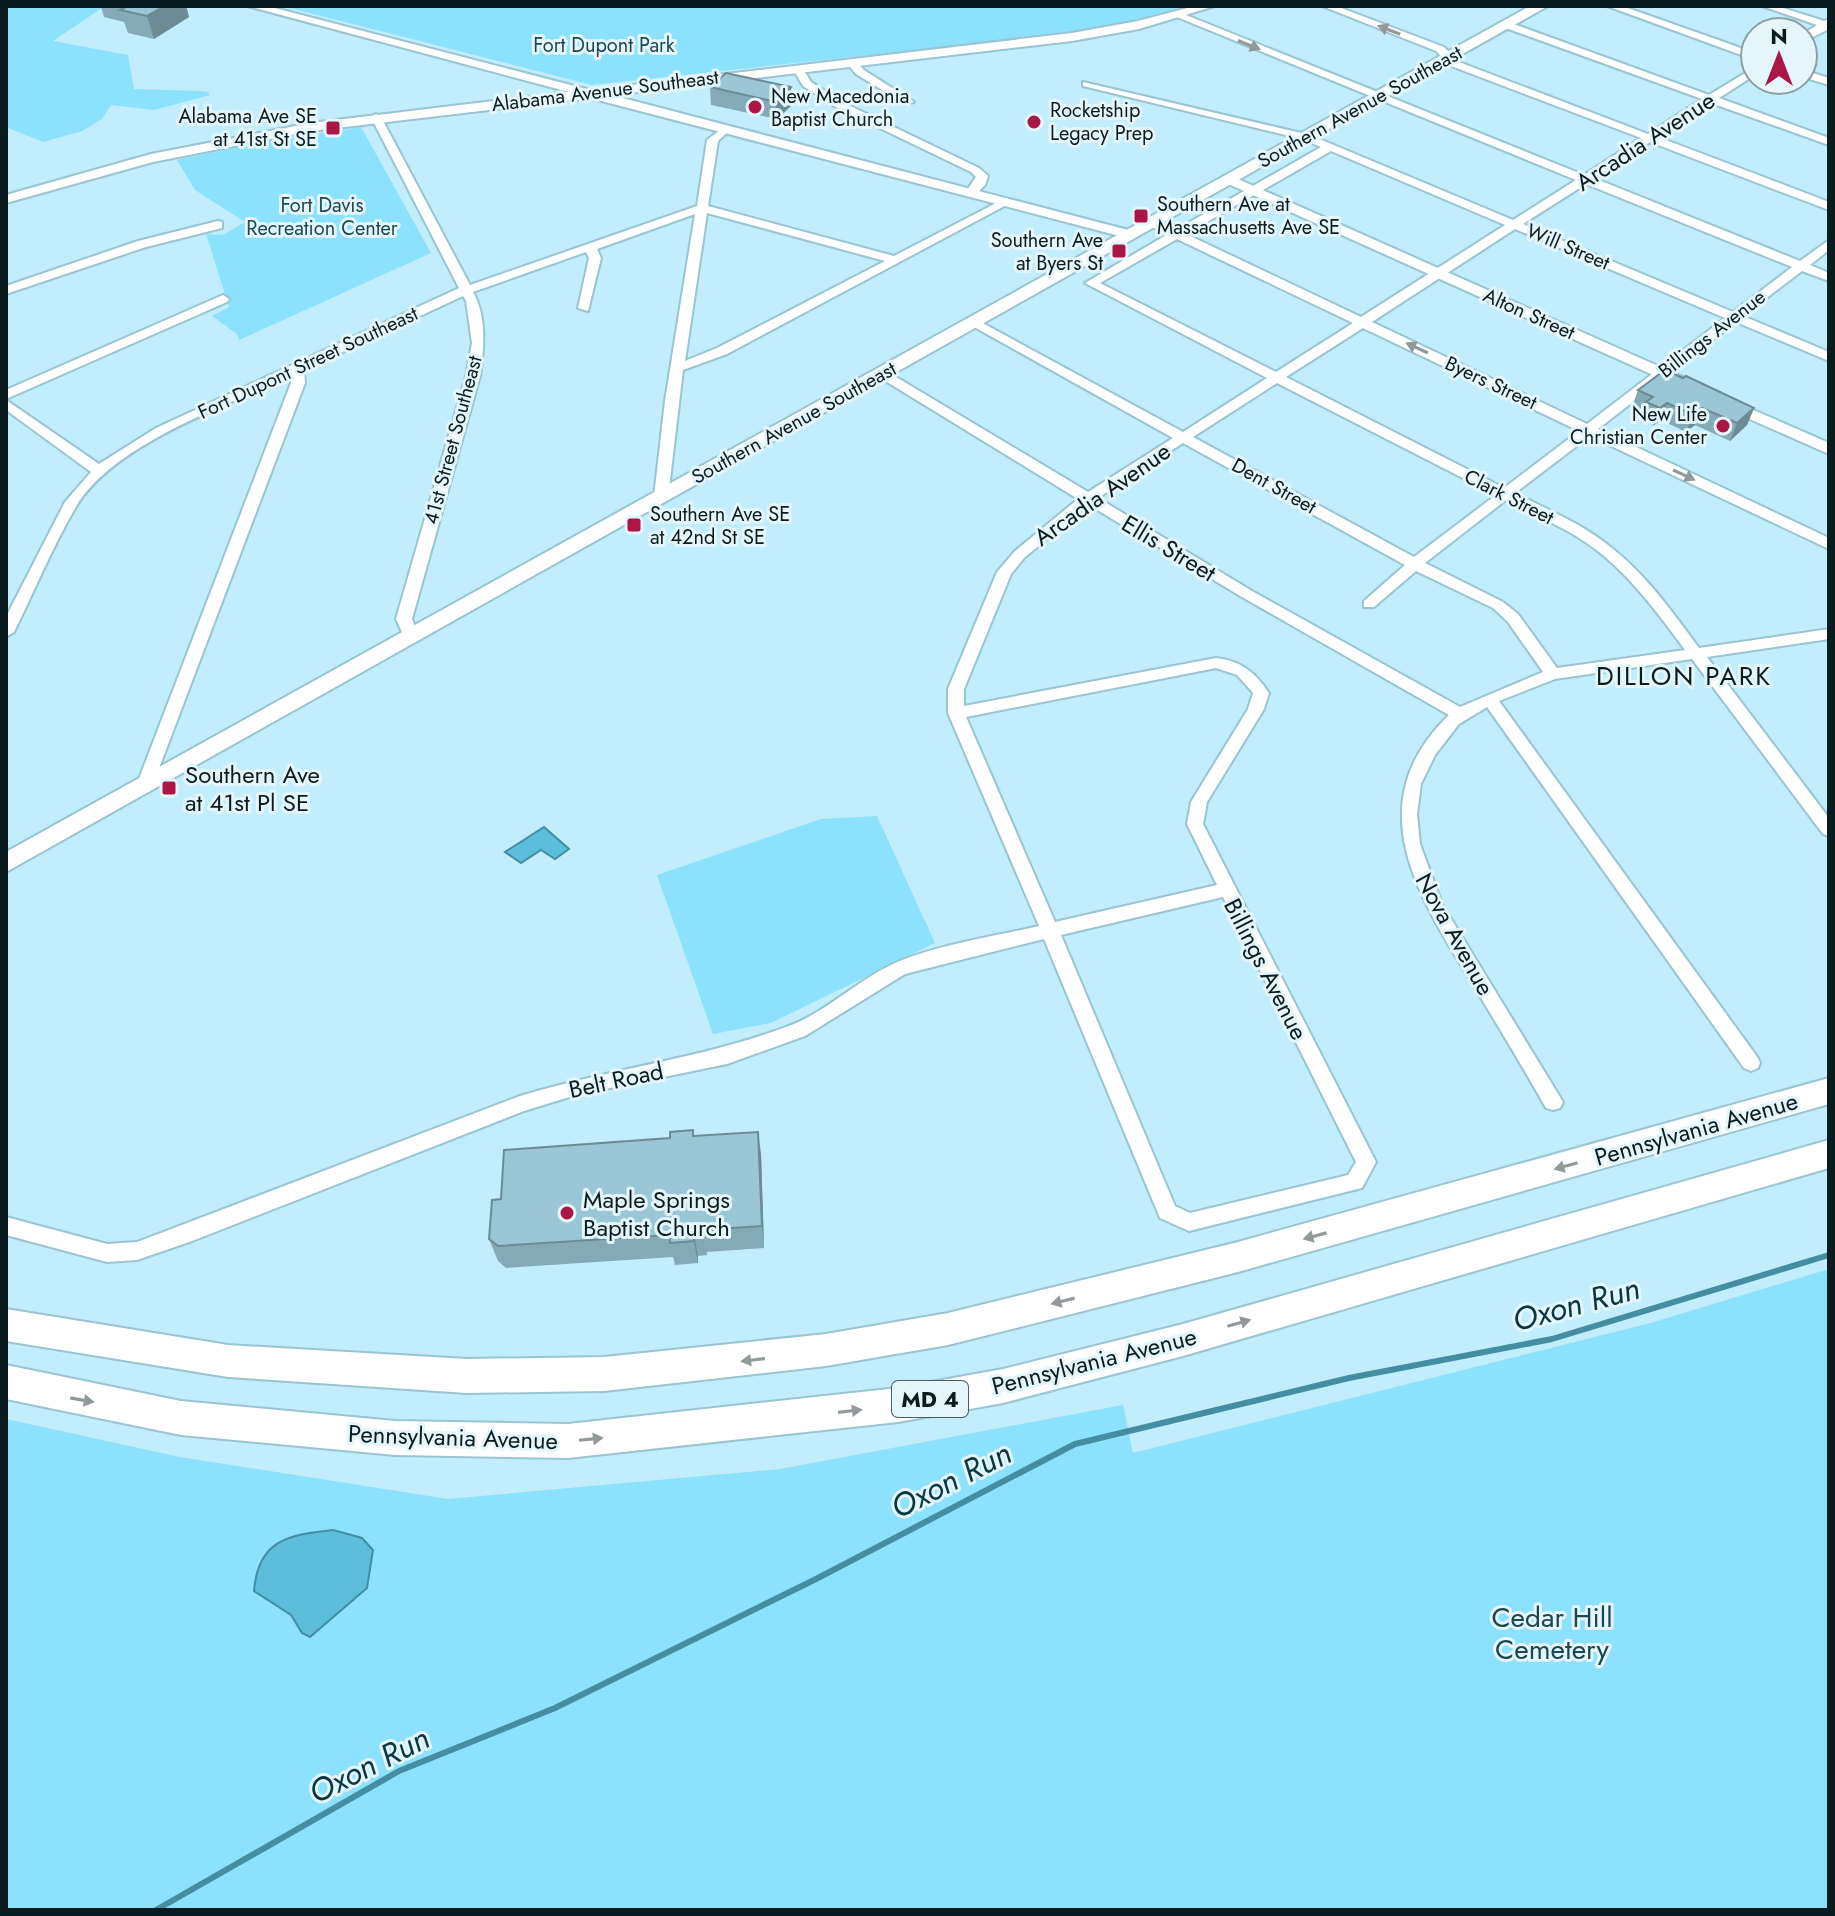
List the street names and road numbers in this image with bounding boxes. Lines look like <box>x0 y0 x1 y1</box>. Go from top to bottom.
street label: Southern Avenue Southeast <box>1252 38 1468 175</box>
street label: Alabama Avenue Southeast <box>490 63 720 119</box>
street label: Arcadia Avenue <box>1568 83 1722 199</box>
street label: Will Street <box>1522 216 1614 278</box>
street label: Alton Street <box>1478 281 1580 347</box>
street label: Billings Avenue <box>1652 283 1772 385</box>
street label: Fort Dupont Street Southeast <box>193 299 423 427</box>
street label: Byers Street <box>1440 349 1542 417</box>
street label: 41st Street Southeast <box>417 352 490 528</box>
street label: Southern Avenue Southeast <box>686 354 902 491</box>
street label: Arcadia Avenue <box>1026 434 1178 554</box>
street label: Dent Street <box>1226 451 1322 521</box>
street label: Clark Street <box>1459 462 1559 532</box>
street label: Ellis Street <box>1115 506 1223 590</box>
street label: Nova Avenue <box>1407 866 1503 1002</box>
street label: Billings Avenue <box>1215 892 1317 1046</box>
street label: Belt Road <box>565 1053 667 1107</box>
street label: Pennsylvania Avenue <box>1590 1083 1802 1175</box>
street label: Pennsylvania Avenue <box>988 1319 1200 1403</box>
road number: MD 4 <box>892 1381 968 1417</box>
street label: Pennsylvania Avenue <box>347 1416 559 1458</box>

